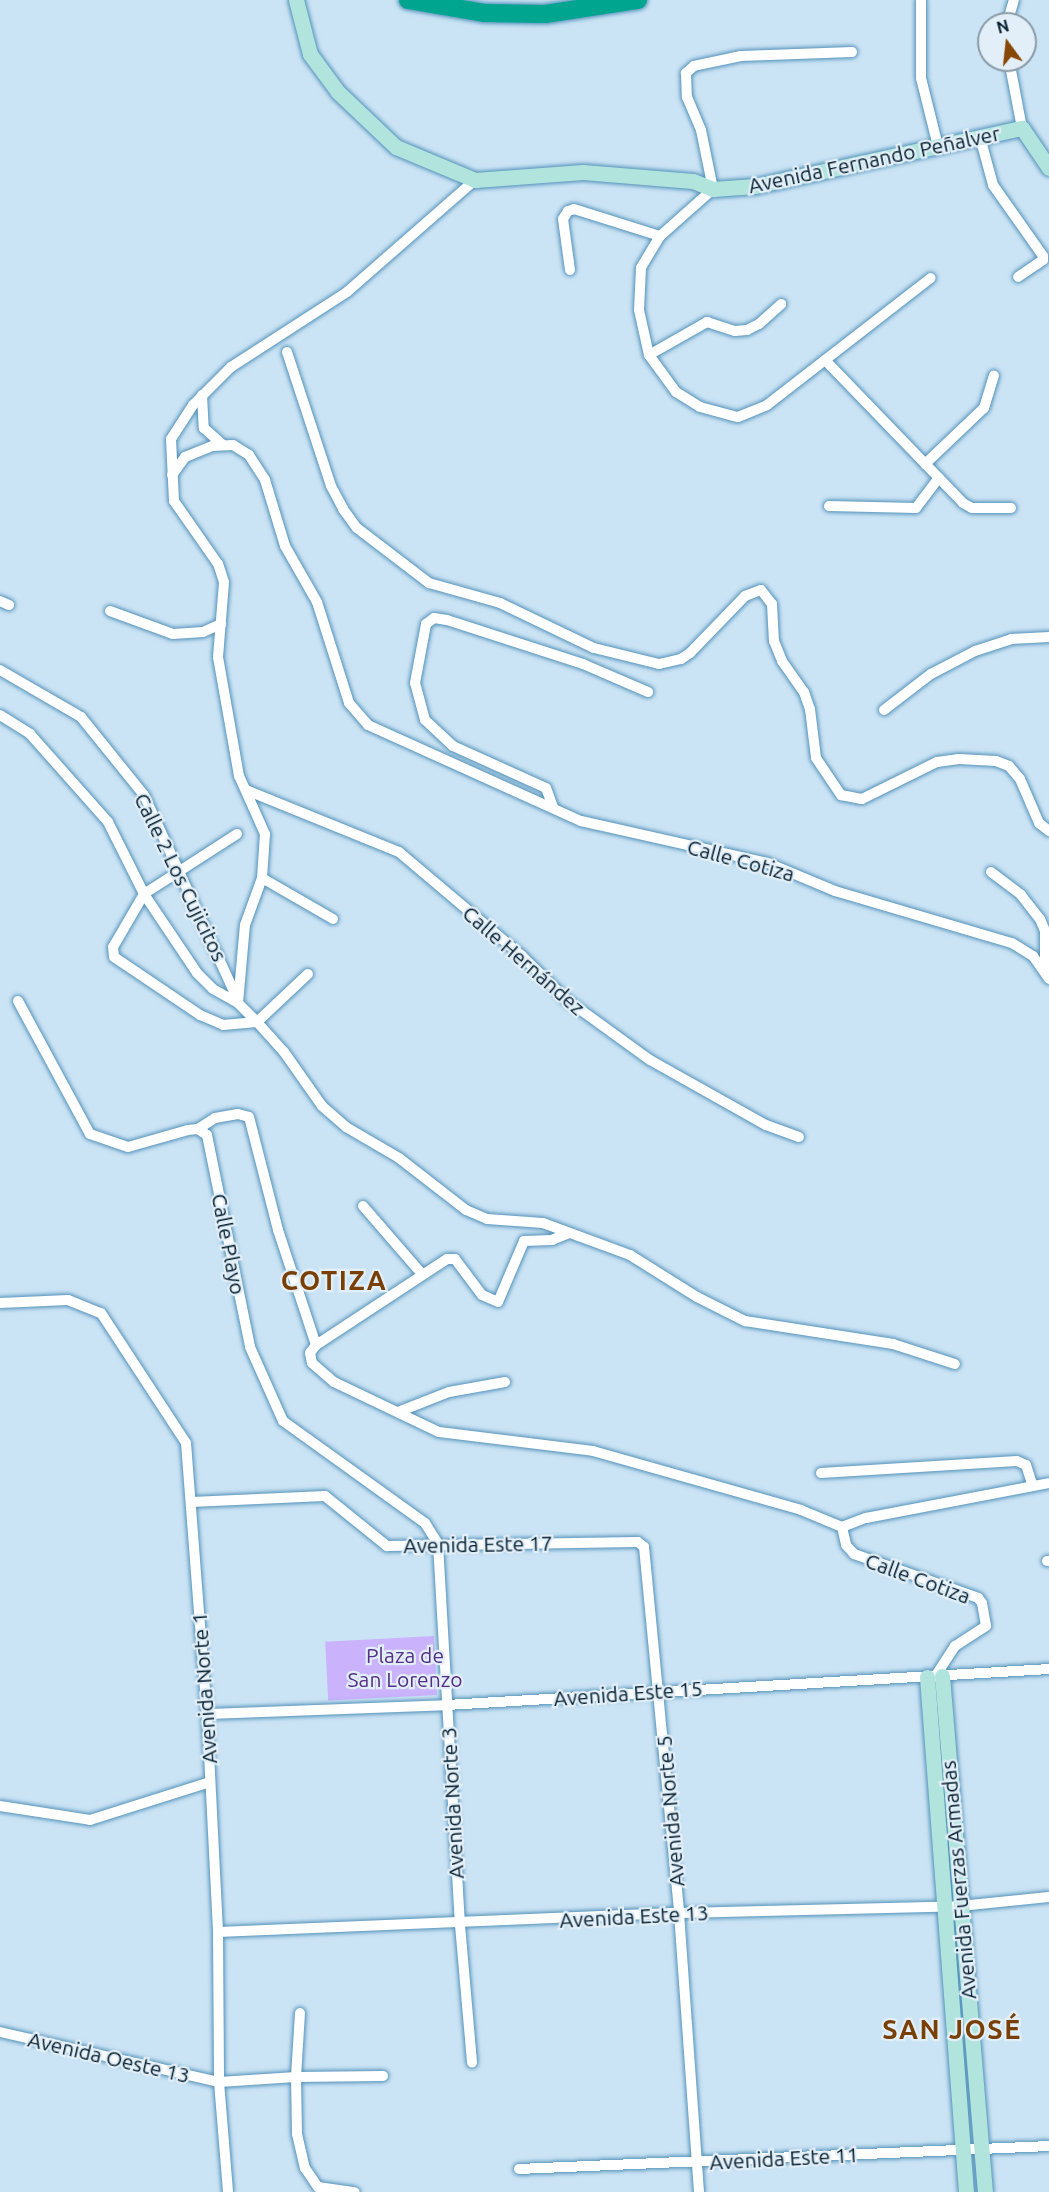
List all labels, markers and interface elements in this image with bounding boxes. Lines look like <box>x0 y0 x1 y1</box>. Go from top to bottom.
north arrow <box>977 12 1037 72</box>
text: N <box>995 16 1011 37</box>
street label: Avenida Fernando Peñalver <box>746 120 1002 198</box>
street label: Calle 2 Los Cujicitos <box>129 789 233 965</box>
street label: Calle Cotiza <box>685 834 797 886</box>
street label: Calle Hernández <box>458 900 590 1020</box>
street label: Calle Playo <box>207 1191 251 1297</box>
district label: COTIZA <box>281 1265 387 1297</box>
street label: Avenida Este 17 <box>403 1530 553 1558</box>
street label: Calle Cotiza <box>862 1547 974 1609</box>
street label: Avenida Norte 1 <box>186 1611 222 1765</box>
park label: Plaza de San Lorenzo <box>348 1642 462 1692</box>
street label: Avenida Este 15 <box>553 1675 703 1711</box>
street label: Avenida Norte 3 <box>435 1727 469 1879</box>
street label: Avenida Norte 5 <box>651 1734 689 1888</box>
street label: Avenida Fuerzas Armadas <box>935 1760 981 2000</box>
street label: Avenida Este 13 <box>559 1900 709 1932</box>
district label: SAN JOSÉ <box>882 2014 1022 2046</box>
street label: Avenida Oeste 13 <box>26 2026 192 2088</box>
street label: Avenida Este 11 <box>709 2142 859 2174</box>

